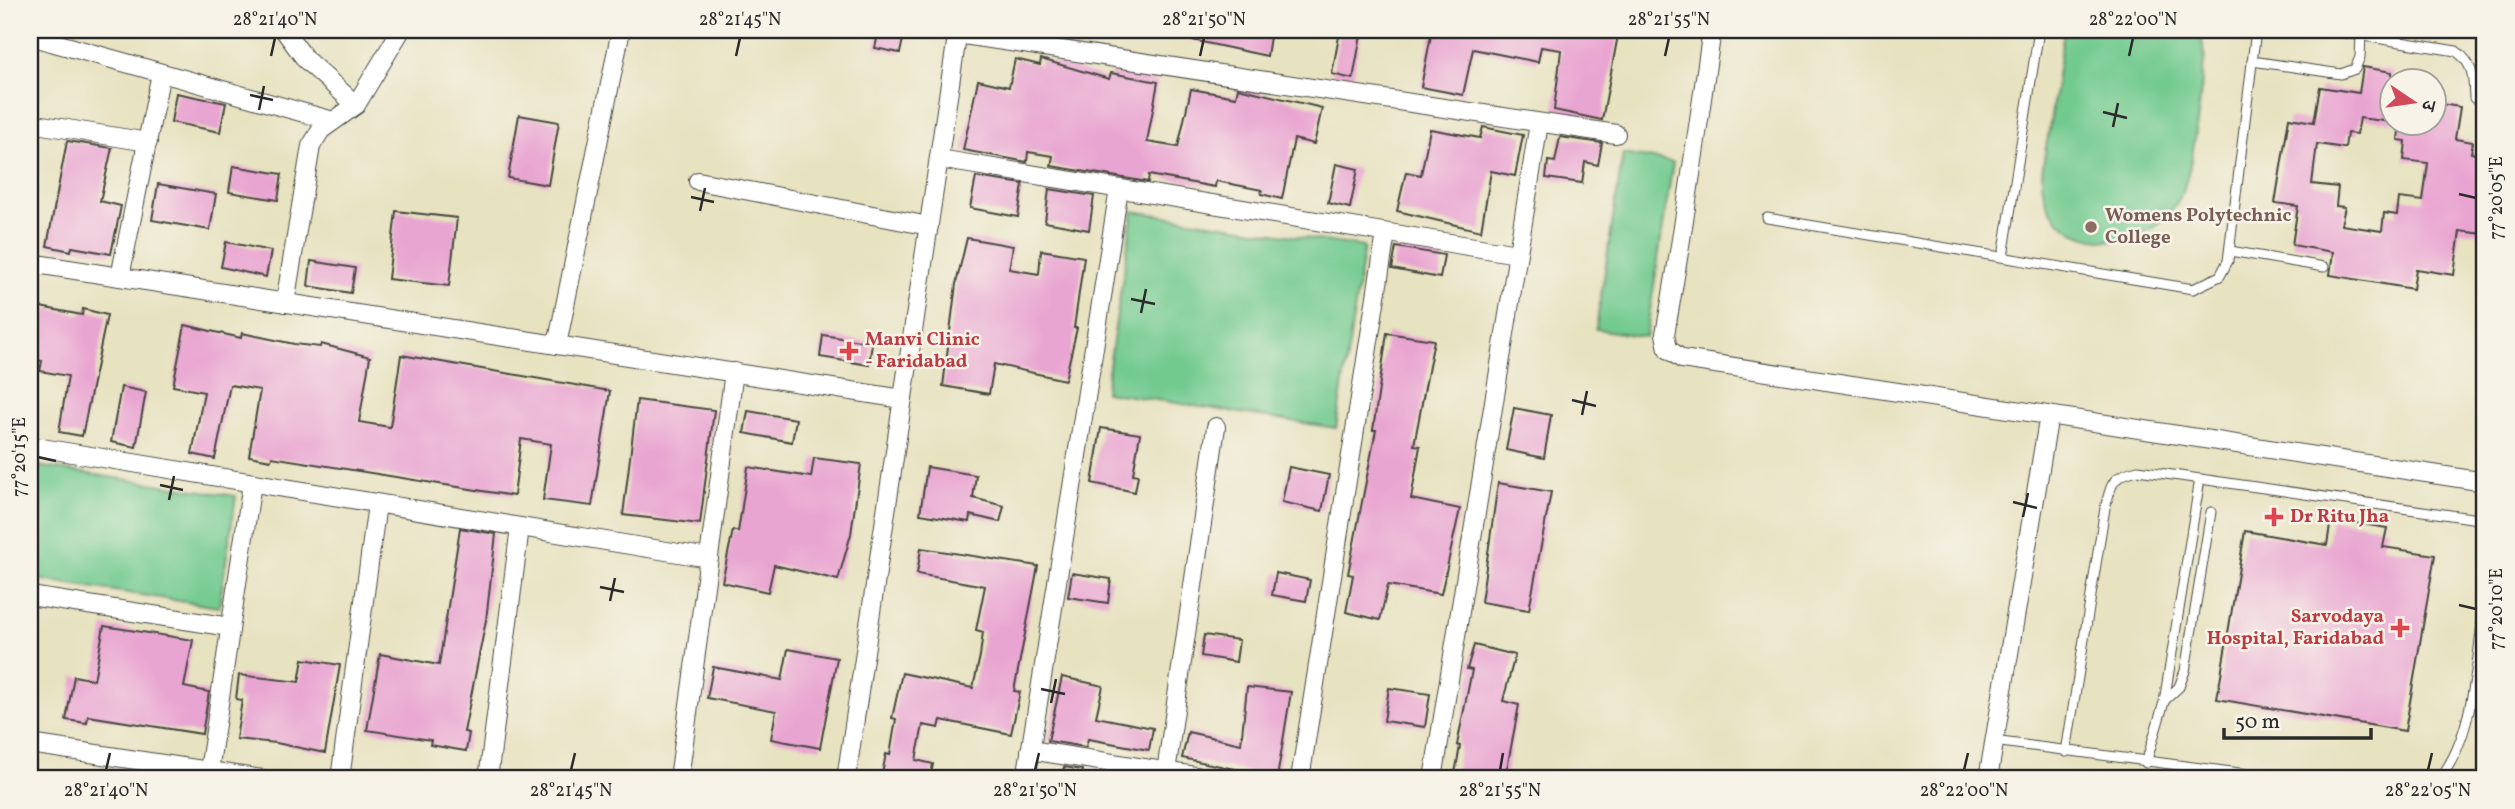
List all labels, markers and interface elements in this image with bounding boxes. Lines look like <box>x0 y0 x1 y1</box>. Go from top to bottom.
text: 28°21'40"N <box>233 8 317 33</box>
text: 28°21'45"N <box>699 8 781 33</box>
text: 28°21'50"N <box>1162 8 1246 33</box>
text: 28°21'55"N <box>1628 8 1710 33</box>
text: 28°22'00"N <box>2089 8 2177 33</box>
north arrow <box>2378 66 2448 136</box>
text: उ <box>2414 96 2442 114</box>
text: 77°20'05"E <box>2485 156 2510 240</box>
place label: Womens Polytechnic College <box>2105 203 2291 251</box>
marker: Womens Polytechnic College <box>2083 219 2099 235</box>
place label: Manvi Clinic - Faridabad <box>865 327 980 375</box>
marker: Manvi Clinic - Faridabad <box>839 341 859 361</box>
text: 77°20'15"E <box>8 417 33 497</box>
place label: Dr Ritu Jha <box>2290 504 2389 530</box>
marker: Dr Ritu Jha <box>2264 507 2284 527</box>
text: 77°20'10"E <box>2485 568 2510 650</box>
place label: Sarvodaya Hospital, Faridabad <box>2207 604 2384 652</box>
marker: Sarvodaya Hospital, Faridabad <box>2390 618 2410 638</box>
scale bar <box>2224 697 2372 741</box>
text: 50 m <box>2235 708 2280 737</box>
text: 28°21'40"N <box>64 779 148 804</box>
text: 28°21'45"N <box>530 779 612 804</box>
text: 28°21'50"N <box>993 779 1077 804</box>
text: 28°21'55"N <box>1459 779 1541 804</box>
text: 28°22'00"N <box>1920 779 2008 804</box>
text: 28°22'05"N <box>2385 779 2471 804</box>

